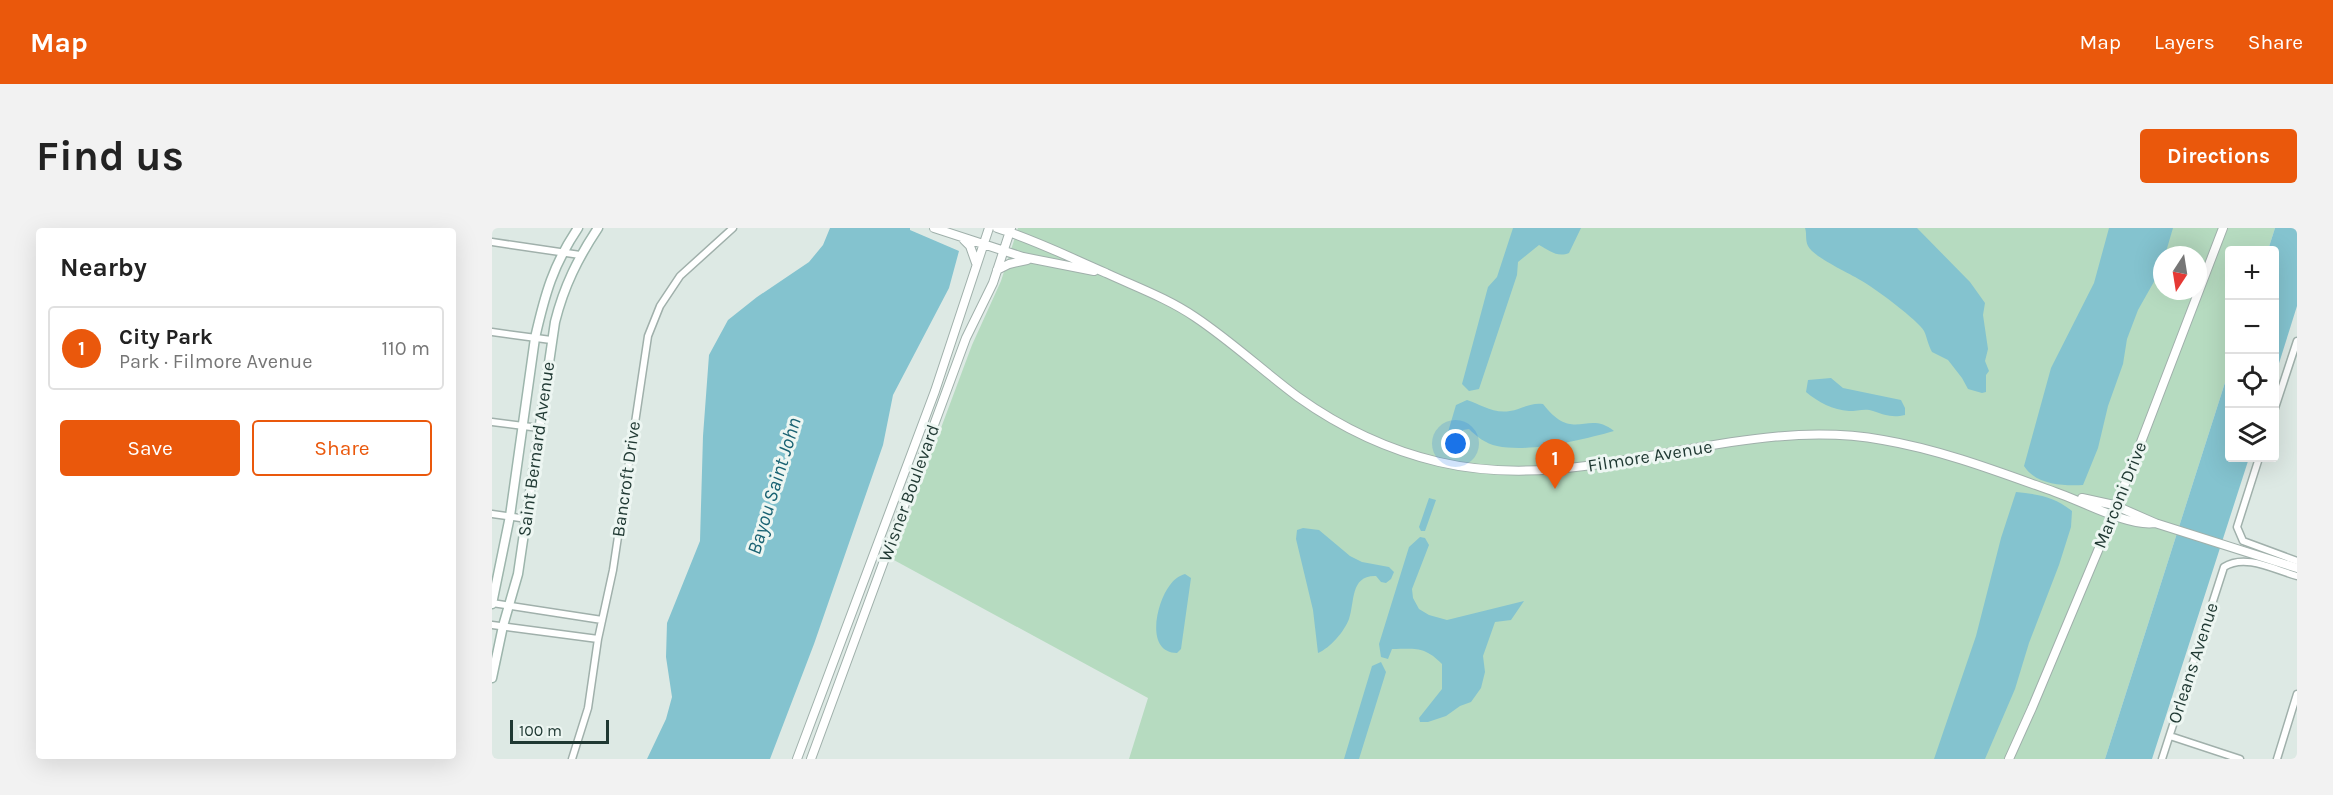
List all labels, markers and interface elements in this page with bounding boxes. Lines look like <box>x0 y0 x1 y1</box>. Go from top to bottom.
text: Map <box>30 26 88 59</box>
text: Map <box>2079 30 2121 54</box>
text: Layers <box>2154 30 2215 54</box>
text: Share <box>2248 30 2303 54</box>
button: Directions <box>2140 129 2297 183</box>
text: Find us <box>36 131 184 181</box>
north arrow <box>2153 246 2207 300</box>
map controls <box>2225 246 2279 462</box>
button: + <box>2225 246 2279 300</box>
text: Nearby <box>60 252 147 283</box>
button: − <box>2225 300 2279 354</box>
text: City Park <box>119 324 213 350</box>
text: 1 <box>78 337 85 360</box>
text: 110 m <box>381 337 430 360</box>
text: Park · Filmore Avenue <box>119 350 312 373</box>
button: locate <box>2225 354 2279 408</box>
street label: Saint Bernard Avenue <box>513 360 559 538</box>
button: layers <box>2225 408 2279 462</box>
water label: Bayou Saint John <box>742 415 806 557</box>
button: Save <box>60 420 240 476</box>
button: Share <box>252 420 432 476</box>
street label: Bancroft Drive <box>607 420 645 538</box>
street label: Wisner Boulevard <box>874 422 944 564</box>
your location <box>1441 429 1470 458</box>
street label: Filmore Avenue <box>1586 435 1714 477</box>
street label: Marconi Drive <box>2089 438 2151 552</box>
pin: 1 <box>1536 440 1574 489</box>
street label: Orleans Avenue <box>2163 600 2223 726</box>
scale bar <box>510 717 609 744</box>
text: 100 m <box>519 721 562 740</box>

